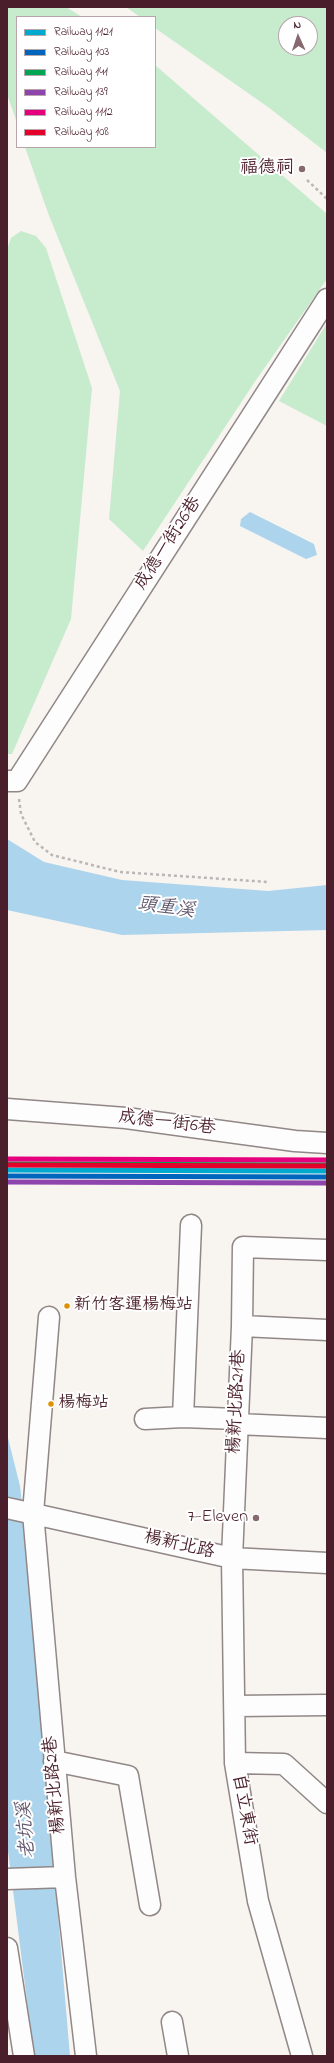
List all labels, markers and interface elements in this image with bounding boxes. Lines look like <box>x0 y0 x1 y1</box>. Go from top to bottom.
legend <box>16 16 156 148</box>
north arrow <box>278 16 318 56</box>
text: N <box>293 17 302 33</box>
text: Railway 1121 <box>54 23 113 41</box>
text: Railway 103 <box>54 43 109 61</box>
text: Railway 141 <box>54 63 108 81</box>
text: Railway 139 <box>54 83 108 101</box>
text: Railway 1112 <box>54 103 113 121</box>
text: Railway 108 <box>54 123 109 141</box>
place label: 福德祠 <box>240 158 294 180</box>
marker: 福德祠 <box>297 164 307 174</box>
street label: 成德一街26巷 <box>131 493 207 595</box>
water label: 頭重溪 <box>136 894 196 924</box>
street label: 成德一街6巷 <box>117 1107 217 1141</box>
place label: 新竹客運楊梅站 <box>74 1296 193 1316</box>
marker: 新竹客運楊梅站 <box>62 1301 72 1311</box>
street label: 楊新北路21巷 <box>224 1349 252 1455</box>
place label: 楊梅站 <box>58 1394 109 1414</box>
marker: 楊梅站 <box>46 1399 56 1409</box>
place label: 7-Eleven <box>187 1507 248 1529</box>
marker: 7-Eleven <box>251 1513 261 1523</box>
street label: 楊新北路 <box>141 1527 217 1565</box>
street label: 楊新北路2巷 <box>41 1735 71 1835</box>
street label: 自立東街 <box>226 1773 260 1847</box>
water label: 老坑溪 <box>14 1801 42 1859</box>

